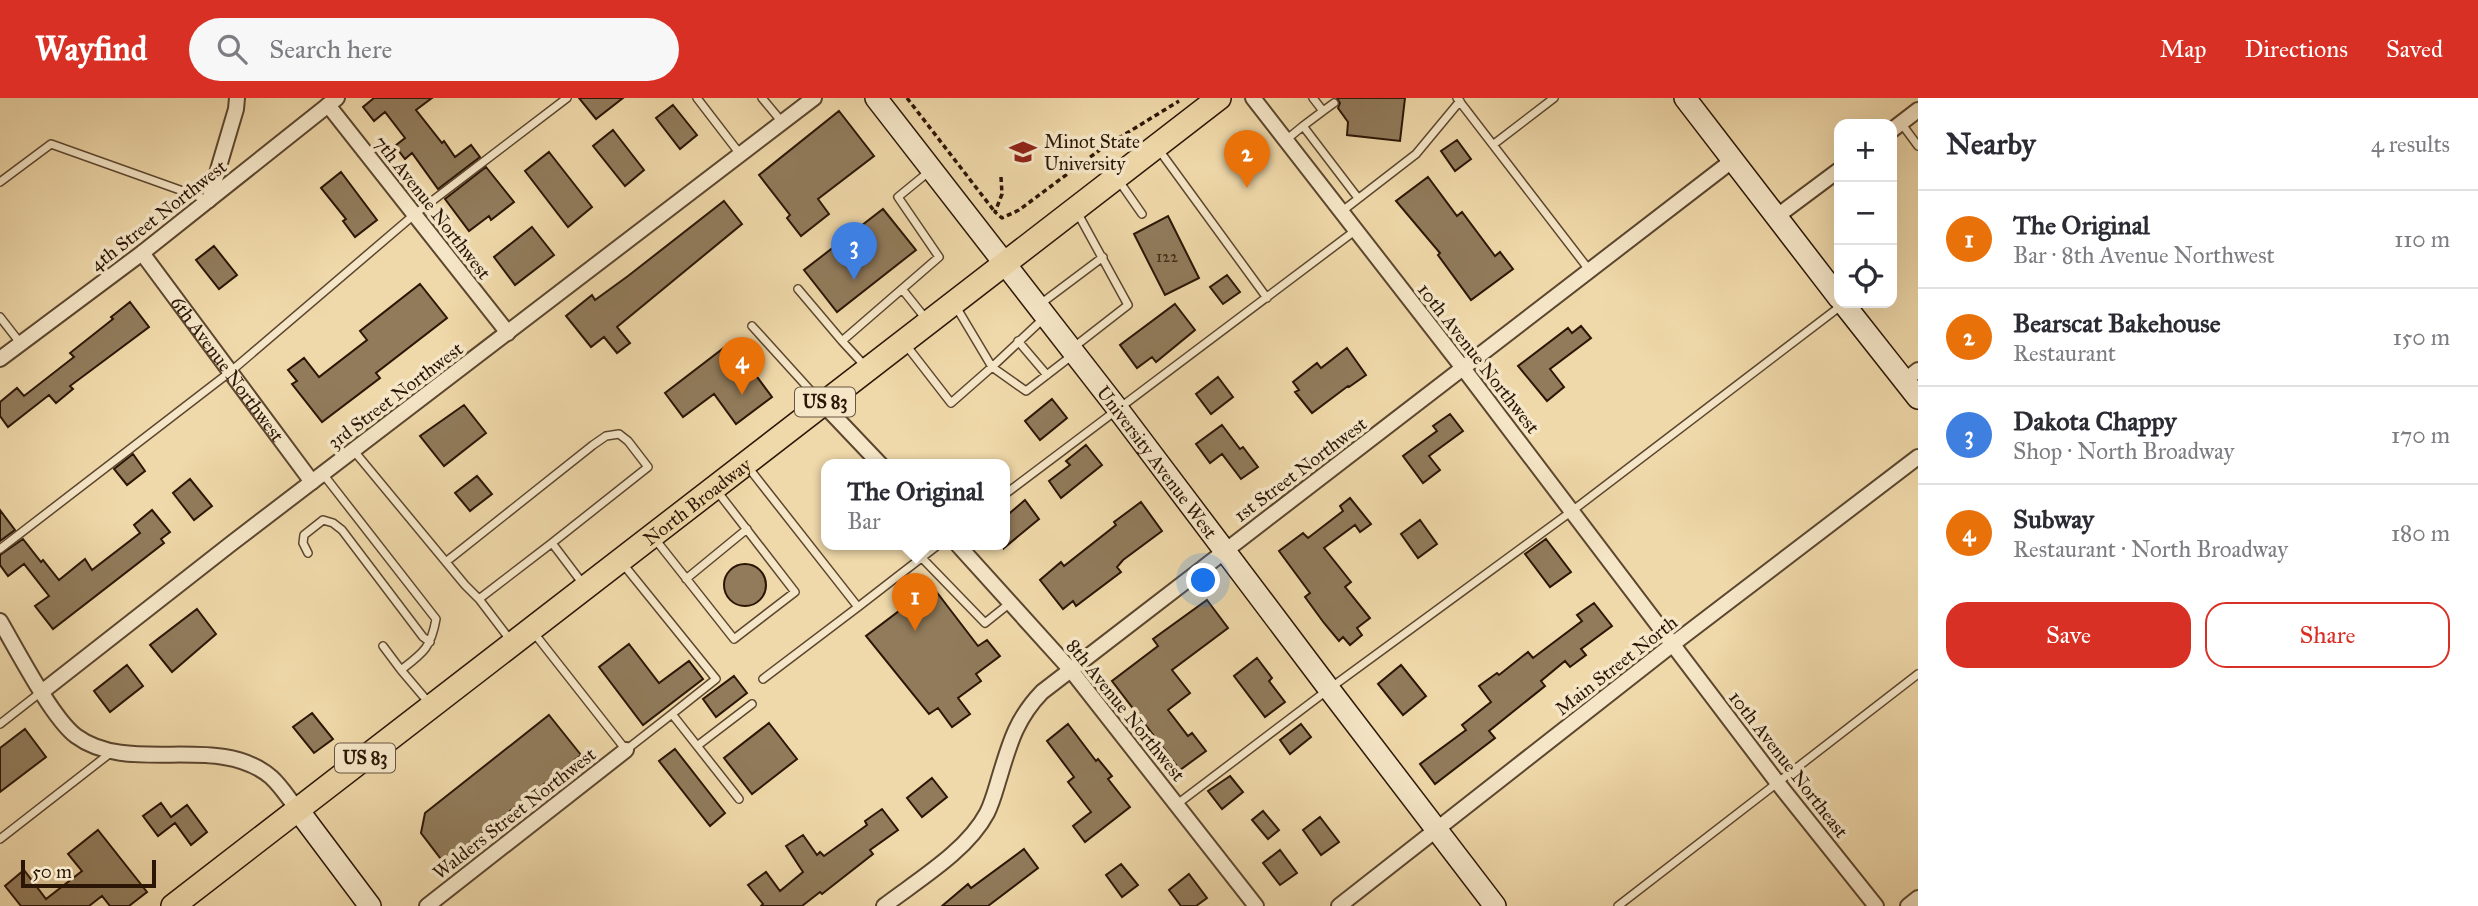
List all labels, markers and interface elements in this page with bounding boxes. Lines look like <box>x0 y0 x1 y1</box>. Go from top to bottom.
search box <box>189 18 679 81</box>
text: Wayfind <box>35 29 147 69</box>
icon: search <box>213 30 251 68</box>
text: Search here <box>269 33 392 65</box>
text: Map <box>2160 34 2207 64</box>
text: Directions <box>2245 34 2348 64</box>
text: Saved <box>2386 34 2443 64</box>
map controls <box>1834 119 1897 308</box>
button: + <box>1834 119 1897 182</box>
text: Nearby <box>1946 126 2036 162</box>
place label: Minot State University <box>1044 130 1140 175</box>
pin: 2 <box>1224 130 1270 188</box>
text: 4 results <box>2371 130 2450 158</box>
street label: 7th Avenue Northwest <box>369 131 496 284</box>
school or university icon: Minot State University <box>1008 137 1038 167</box>
street label: 4th Street Northwest <box>86 155 231 276</box>
button: − <box>1834 182 1897 245</box>
text: The Original <box>2013 209 2150 241</box>
pin: 3 <box>831 222 877 280</box>
text: 1 <box>1964 225 1974 253</box>
text: 110 m <box>2394 225 2450 253</box>
text: Bar · 8th Avenue Northwest <box>2013 241 2275 269</box>
button: locate <box>1834 245 1897 308</box>
house number: 122 <box>1156 247 1178 266</box>
street label: 10th Avenue Northwest <box>1413 279 1545 438</box>
street label: 6th Avenue Northwest <box>166 291 289 447</box>
text: Bearscat Bakehouse <box>2013 307 2221 339</box>
text: 2 <box>1963 323 1975 351</box>
text: 150 m <box>2393 323 2450 351</box>
street label: 3rd Street Northwest <box>323 337 468 454</box>
pin: 4 <box>719 337 765 395</box>
text: Restaurant <box>2013 339 2116 367</box>
street label: University Avenue West <box>1092 381 1222 543</box>
road number: US 83 <box>795 388 855 416</box>
text: Dakota Chappy <box>2013 405 2177 437</box>
street label: 1st Street Northwest <box>1229 412 1371 527</box>
text: 3 <box>1964 421 1974 449</box>
text: 170 m <box>2391 421 2450 449</box>
text: Shop · North Broadway <box>2013 437 2234 465</box>
street label: North Broadway <box>639 452 756 550</box>
popup <box>821 459 1010 550</box>
text: The Original <box>847 475 984 507</box>
text: Subway <box>2013 503 2094 535</box>
text: Bar <box>847 507 881 535</box>
text: 4 <box>1963 519 1975 547</box>
text: 180 m <box>2391 519 2450 547</box>
text: Restaurant · North Broadway <box>2013 535 2288 563</box>
your location <box>1186 563 1220 597</box>
pin: 1 <box>892 573 938 631</box>
button: Save <box>1946 602 2191 668</box>
button: Share <box>2205 602 2450 668</box>
street label: Main Street North <box>1551 610 1682 720</box>
street label: 8th Avenue Northwest <box>1061 635 1190 786</box>
street label: 10th Avenue Northeast <box>1724 686 1853 843</box>
street label: Walders Street Northwest <box>428 742 601 884</box>
road number: US 83 <box>335 744 395 772</box>
scale bar <box>21 857 156 889</box>
text: 50 m <box>32 860 72 883</box>

